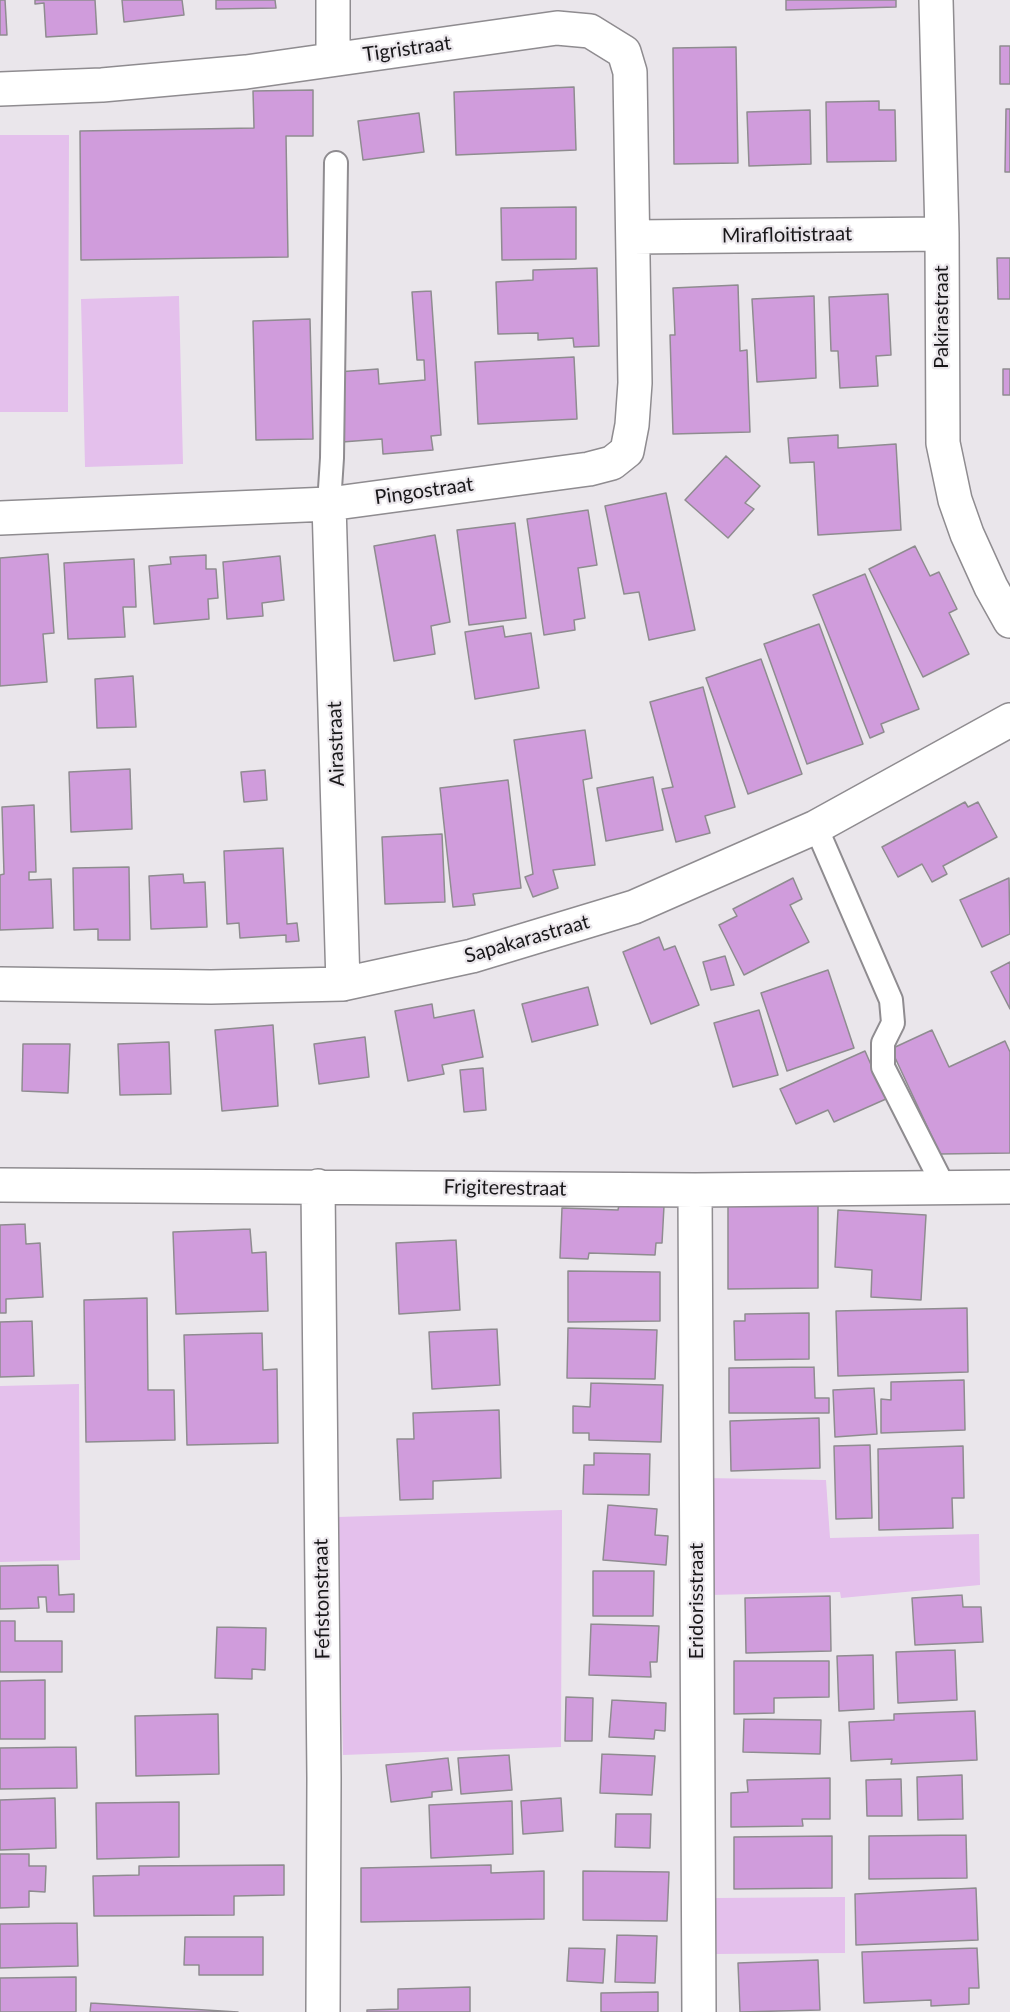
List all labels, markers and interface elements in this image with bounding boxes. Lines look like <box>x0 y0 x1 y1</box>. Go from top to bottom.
street label: Tigristraat <box>361 31 453 67</box>
street label: Mirafloitistraat <box>722 222 852 248</box>
street label: Pakirastraat <box>930 265 954 369</box>
street label: Pingostraat <box>373 472 475 510</box>
street label: Airastraat <box>323 701 349 787</box>
street label: Sapakarastraat <box>462 910 592 968</box>
street label: Frigiterestraat <box>443 1175 567 1201</box>
street label: Fefistonstraat <box>309 1539 335 1659</box>
street label: Eridorisstraat <box>685 1543 709 1659</box>

